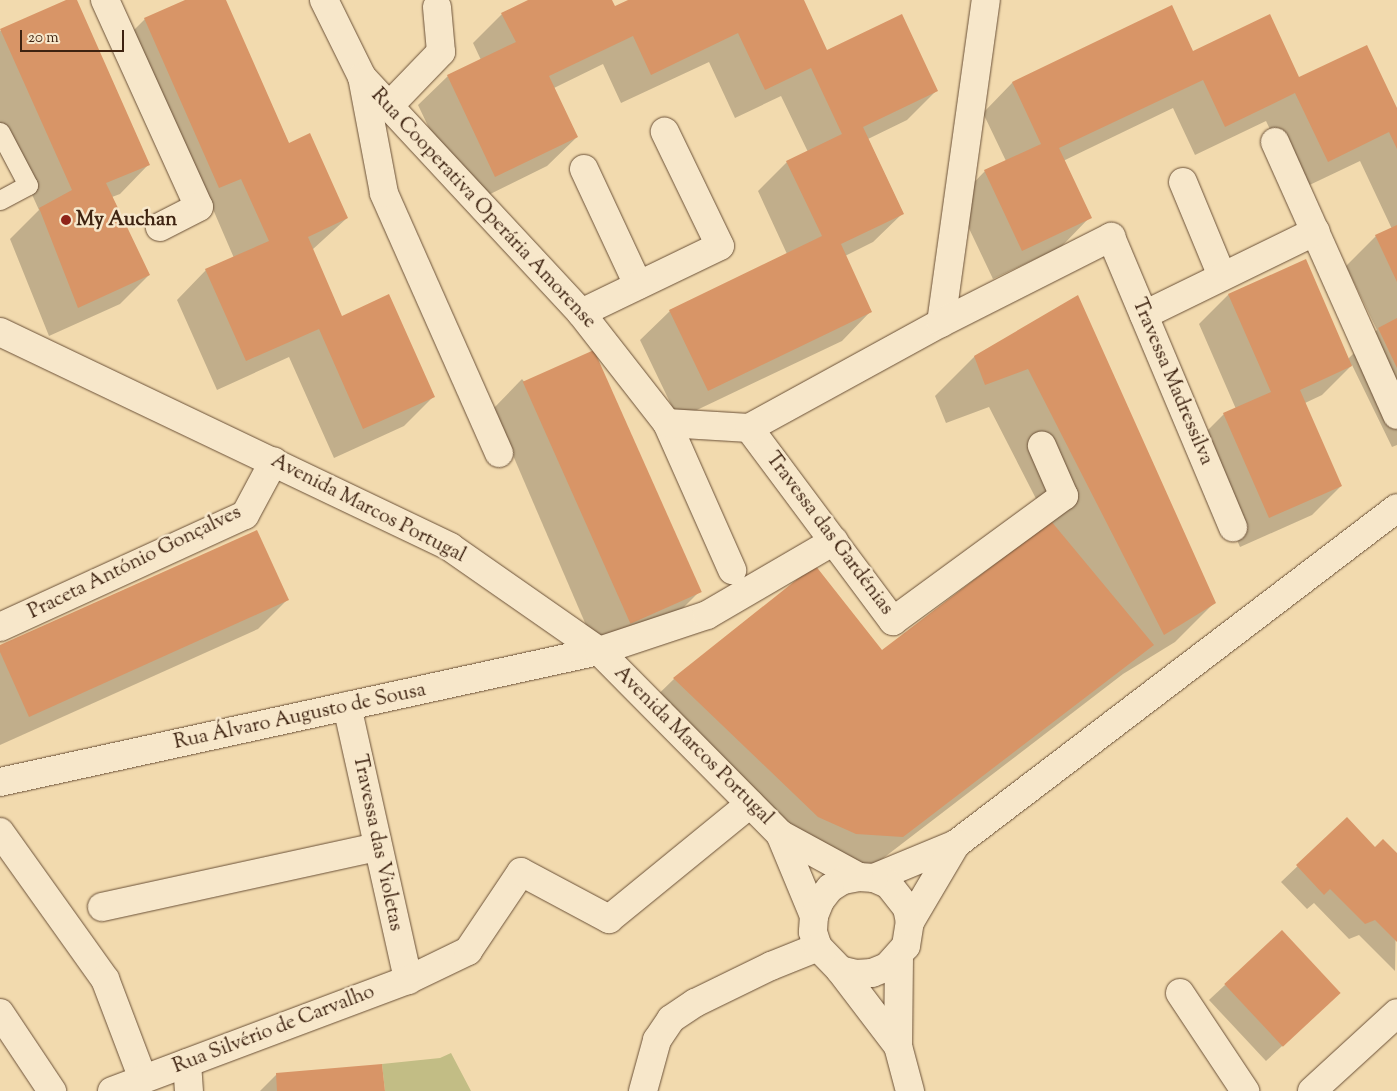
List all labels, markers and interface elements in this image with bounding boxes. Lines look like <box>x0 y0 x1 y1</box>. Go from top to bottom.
scale bar <box>22 20 126 52</box>
text: 20 m <box>28 28 59 49</box>
street label: Rua Cooperativa Operária Amorense <box>365 84 601 334</box>
place label: My Auchan <box>76 208 177 232</box>
marker: My Auchan <box>60 214 72 226</box>
street label: Travessa Madressilva <box>1126 295 1218 469</box>
street label: Travessa das Gardénias <box>760 448 898 620</box>
street label: Avenida Marcos Portugal <box>267 449 469 569</box>
street label: Praceta António Gonçalves <box>25 501 245 625</box>
street label: Avenida Marcos Portugal <box>608 661 778 831</box>
street label: Rua Álvaro Augusto de Sousa <box>172 679 428 755</box>
street label: Travessa das Violetas <box>347 753 407 933</box>
street label: Rua Silvério de Carvalho <box>170 980 378 1080</box>

